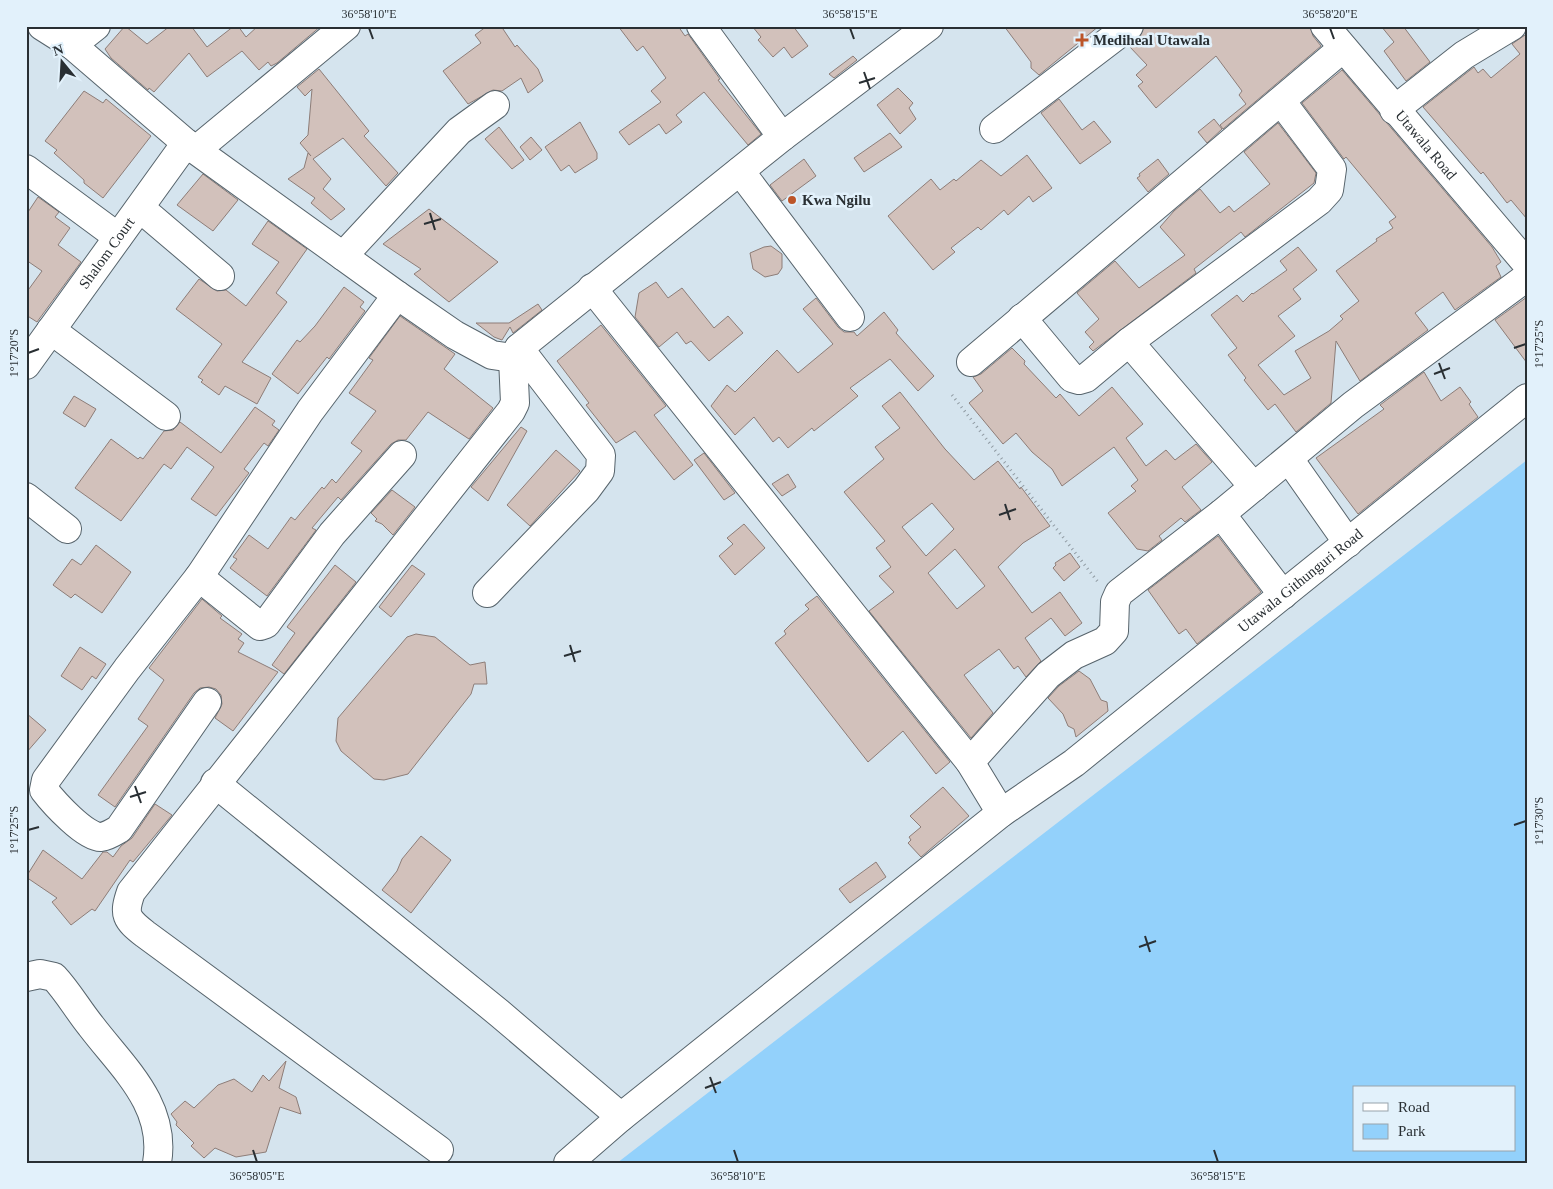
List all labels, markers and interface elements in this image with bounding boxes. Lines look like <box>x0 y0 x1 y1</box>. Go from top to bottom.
text: 36°58'10"E <box>341 7 397 21</box>
text: 36°58'15"E <box>822 7 878 21</box>
text: 36°58'20"E <box>1302 7 1358 21</box>
place label: Mediheal Utawala <box>1093 32 1211 48</box>
marker: Mediheal Utawala <box>1075 33 1089 47</box>
north arrow <box>38 38 88 88</box>
text: N <box>51 41 65 59</box>
street label: Utawala Road <box>1392 107 1460 183</box>
place label: Kwa Ngilu <box>802 192 871 208</box>
marker: Kwa Ngilu <box>786 194 798 206</box>
street label: Shalom Court <box>76 214 138 292</box>
text: 1°17'25"S <box>1532 320 1546 368</box>
text: 1°17'20"S <box>7 329 21 377</box>
street label: Utawala Githunguri Road <box>1235 525 1366 635</box>
text: 1°17'30"S <box>1532 797 1546 845</box>
text: 1°17'25"S <box>7 806 21 854</box>
legend <box>1353 1086 1516 1152</box>
text: Road <box>1398 1099 1430 1115</box>
text: Park <box>1398 1123 1426 1139</box>
text: 36°58'05"E <box>229 1169 285 1183</box>
text: 36°58'10"E <box>710 1169 766 1183</box>
text: 36°58'15"E <box>1190 1169 1246 1183</box>

